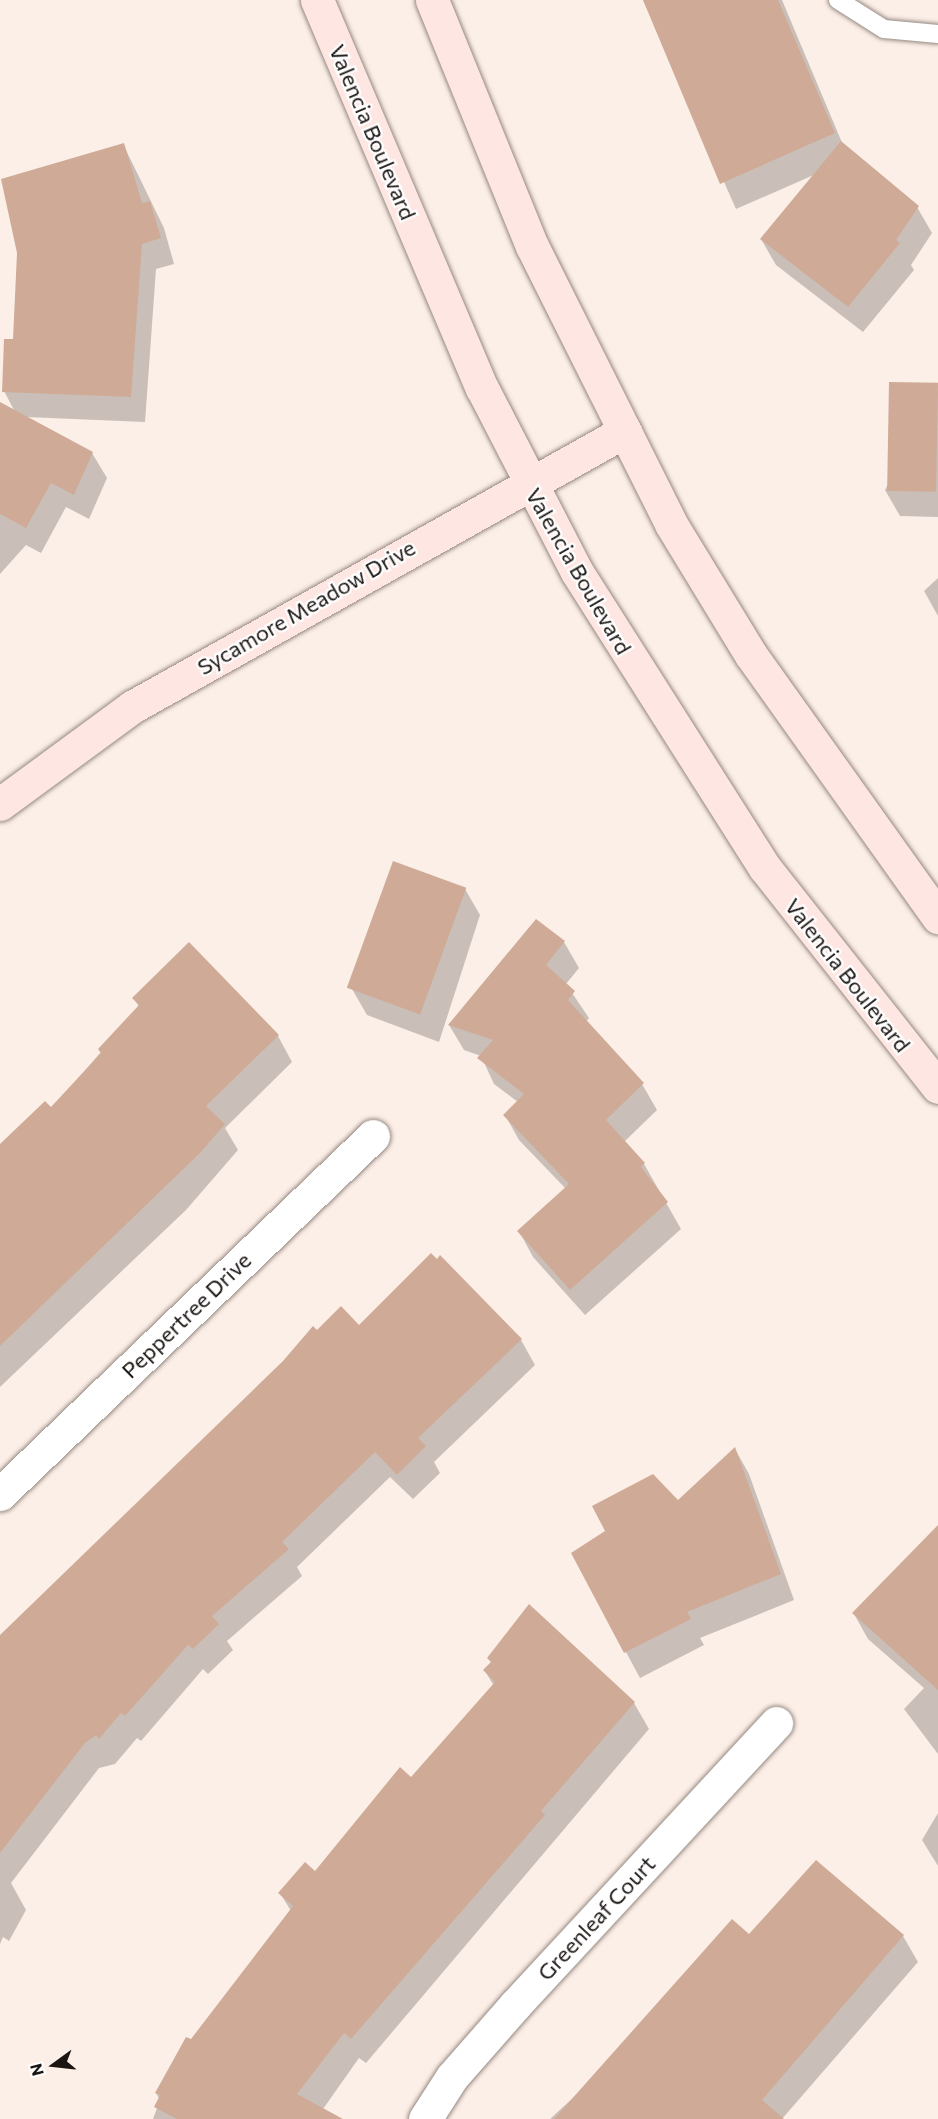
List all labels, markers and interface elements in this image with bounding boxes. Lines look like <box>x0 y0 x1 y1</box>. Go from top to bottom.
street label: Valencia Boulevard <box>324 40 422 224</box>
street label: Valencia Boulevard <box>521 483 637 659</box>
street label: Sycamore Meadow Drive <box>192 534 420 680</box>
street label: Valencia Boulevard <box>780 893 916 1057</box>
street label: Peppertree Drive <box>116 1247 256 1383</box>
street label: Greenleaf Court <box>532 1850 660 1986</box>
north arrow <box>24 2035 84 2095</box>
text: N <box>25 2062 47 2078</box>

